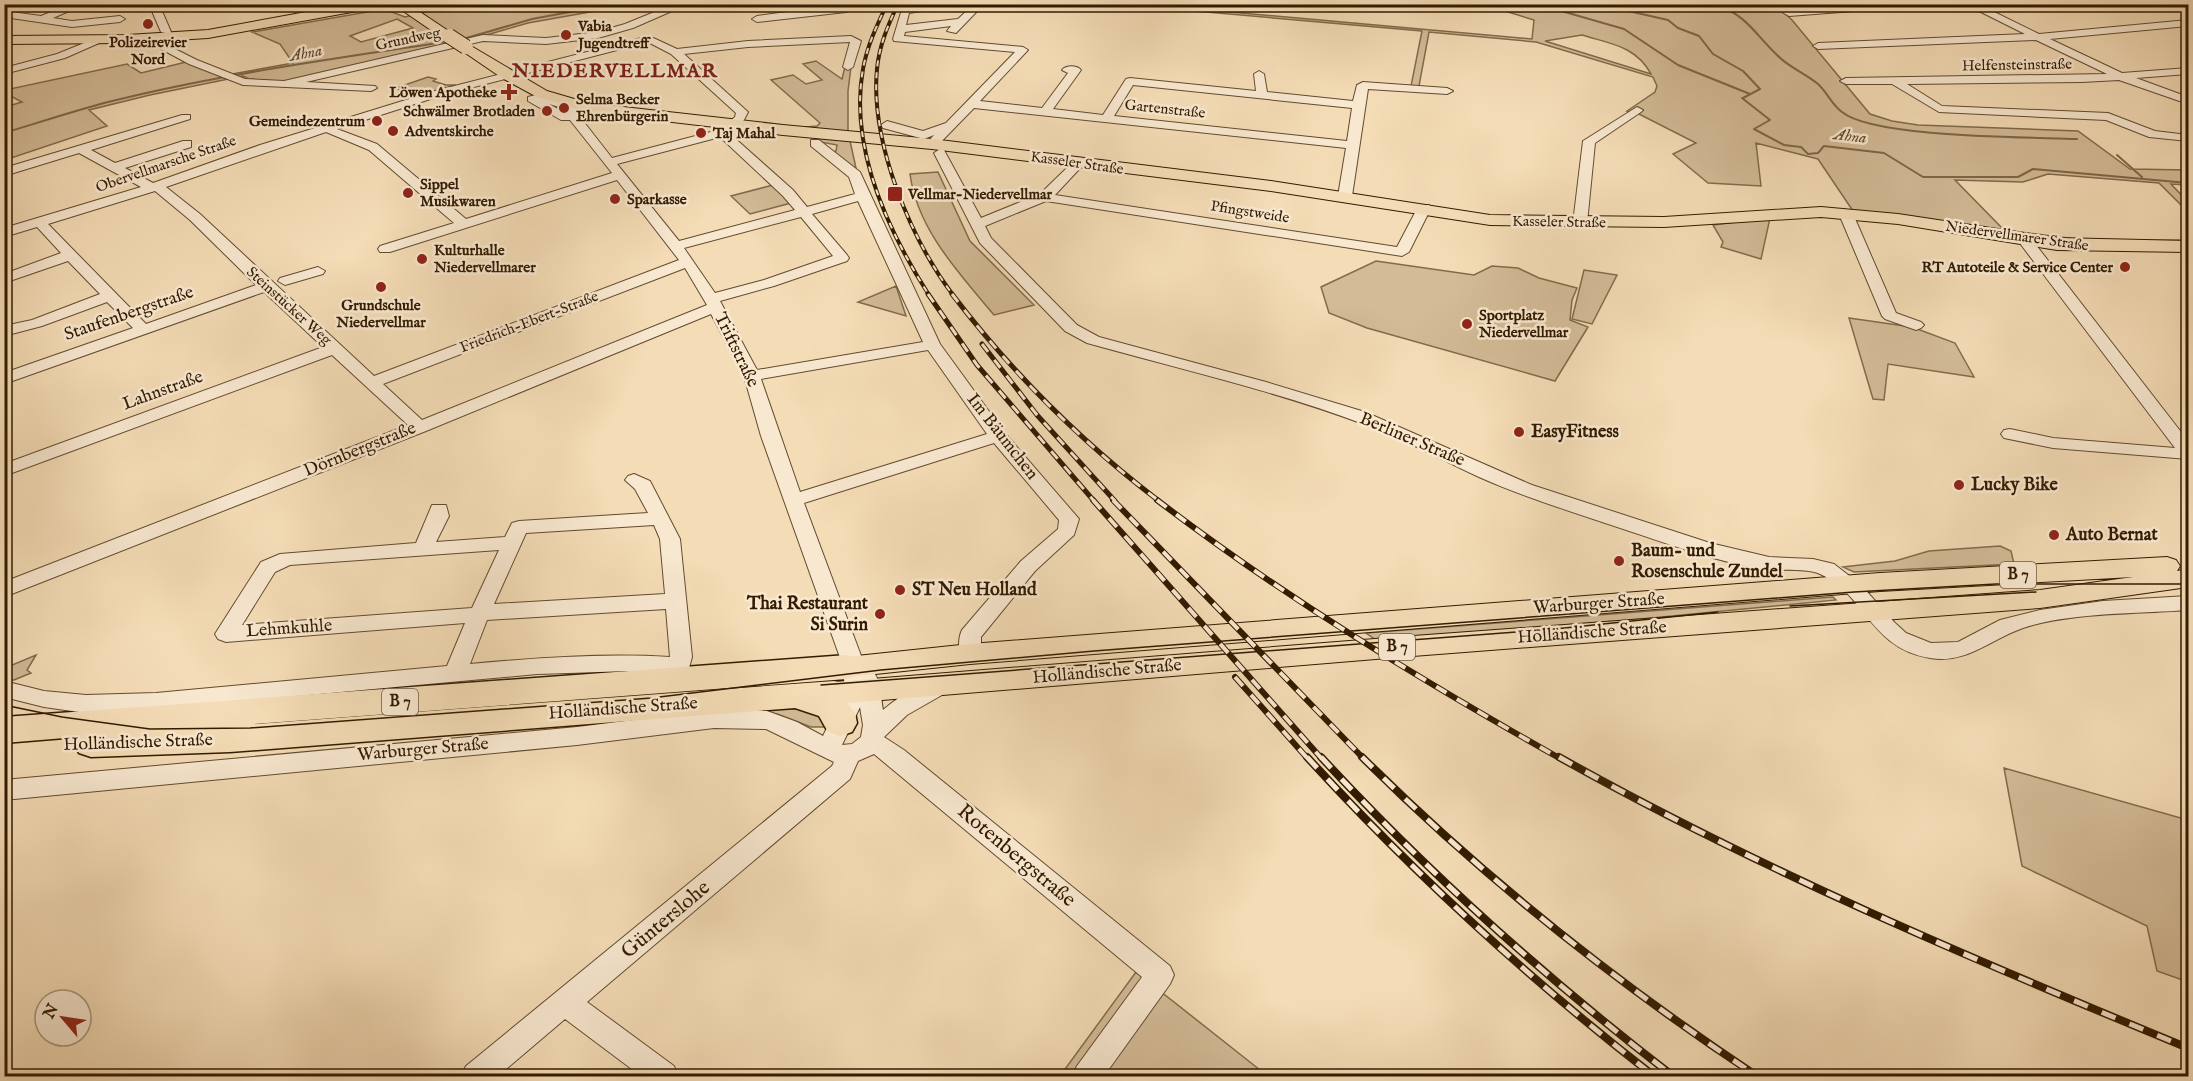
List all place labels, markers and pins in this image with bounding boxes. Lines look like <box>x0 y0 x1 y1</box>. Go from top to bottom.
marker: Polizeirevier Nord <box>141 17 155 31</box>
place label: Vabia Jugendtreff <box>576 17 651 53</box>
marker: Vabia Jugendtreff <box>559 28 573 42</box>
place label: Polizeirevier Nord <box>109 33 187 69</box>
place label: Löwen Apotheke <box>389 83 497 102</box>
marker: Löwen Apotheke <box>502 85 516 99</box>
place label: Selma Becker Ehrenbürgerin <box>576 90 668 126</box>
marker: Selma Becker Ehrenbürgerin <box>557 101 571 115</box>
place label: Schwälmer Brotladen <box>403 102 535 121</box>
marker: Schwälmer Brotladen <box>540 104 554 118</box>
place label: Gemeindezentrum <box>249 112 365 131</box>
marker: Gemeindezentrum <box>370 114 384 128</box>
place label: Adventskirche <box>404 122 494 141</box>
marker: Adventskirche <box>386 124 400 138</box>
place label: Taj Mahal <box>712 124 776 143</box>
marker: Taj Mahal <box>694 126 708 140</box>
place label: Sippel Musikwaren <box>420 175 496 211</box>
marker: Vellmar-Niedervellmar <box>886 185 904 203</box>
place label: Vellmar-Niedervellmar <box>907 185 1053 204</box>
marker: Sippel Musikwaren <box>401 186 415 200</box>
place label: Sparkasse <box>627 190 687 209</box>
marker: Sparkasse <box>608 192 622 206</box>
place label: Kulturhalle Niedervellmarer <box>433 241 536 277</box>
marker: Kulturhalle Niedervellmarer <box>415 252 429 266</box>
place label: RT Autoteile & Service Center <box>1921 258 2113 277</box>
marker: RT Autoteile & Service Center <box>2118 260 2132 274</box>
marker: Grundschule Niedervellmar <box>374 280 388 294</box>
place label: Grundschule Niedervellmar <box>335 296 426 332</box>
place label: Sportplatz Niedervellmar <box>1478 306 1569 342</box>
marker: Sportplatz Niedervellmar <box>1460 317 1474 331</box>
place label: EasyFitness <box>1531 421 1620 444</box>
marker: EasyFitness <box>1512 425 1526 439</box>
place label: Lucky Bike <box>1971 474 2059 497</box>
marker: Lucky Bike <box>1952 478 1966 492</box>
place label: Auto Bernat <box>2065 524 2158 547</box>
marker: Auto Bernat <box>2047 528 2061 542</box>
place label: Baum- und Rosenschule Zundel <box>1631 540 1784 584</box>
marker: Baum- und Rosenschule Zundel <box>1612 554 1626 568</box>
place label: ST Neu Holland <box>912 579 1037 602</box>
marker: ST Neu Holland <box>893 583 907 597</box>
place label: Thai Restaurant Si Surin <box>746 593 869 637</box>
marker: Thai Restaurant Si Surin <box>873 607 887 621</box>

